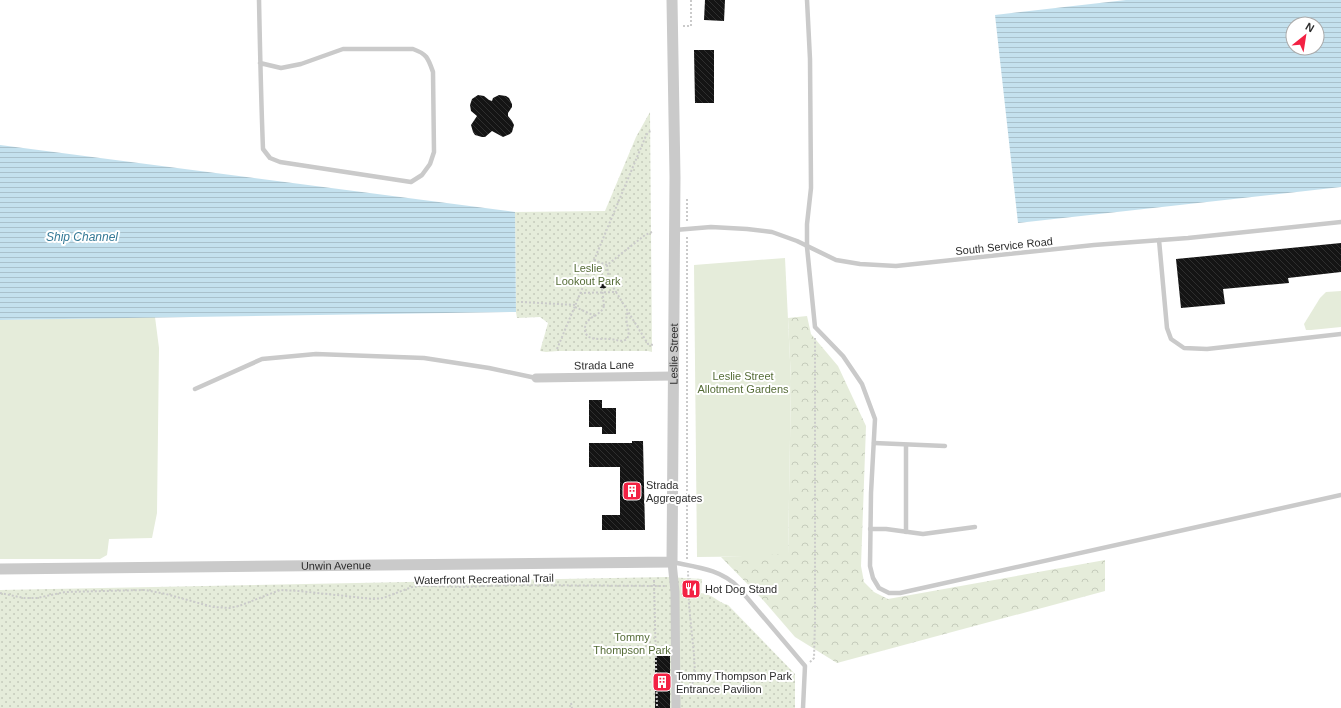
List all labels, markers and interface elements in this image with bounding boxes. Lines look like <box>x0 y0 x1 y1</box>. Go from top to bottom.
north arrow <box>1285 16 1325 56</box>
text: N <box>1304 20 1316 35</box>
water label: Ship Channel <box>46 230 118 244</box>
street label: South Service Road <box>955 235 1053 257</box>
park label: Leslie Lookout Park <box>556 262 621 287</box>
street label: Leslie Street <box>667 323 680 385</box>
street label: Strada Lane <box>574 358 634 372</box>
park label: Leslie Street Allotment Gardens <box>697 370 789 395</box>
place label: Strada Aggregates <box>646 479 703 504</box>
building icon: Strada Aggregates <box>621 480 643 502</box>
street label: Unwin Avenue <box>301 559 371 572</box>
street label: Waterfront Recreational Trail <box>414 572 554 586</box>
restaurant icon: Hot Dog Stand <box>680 578 702 600</box>
place label: Hot Dog Stand <box>705 583 777 595</box>
park label: Tommy Thompson Park <box>593 631 671 656</box>
place label: Tommy Thompson Park Entrance Pavilion <box>676 670 792 695</box>
building icon: Tommy Thompson Park Entrance Pavilion <box>651 671 673 693</box>

